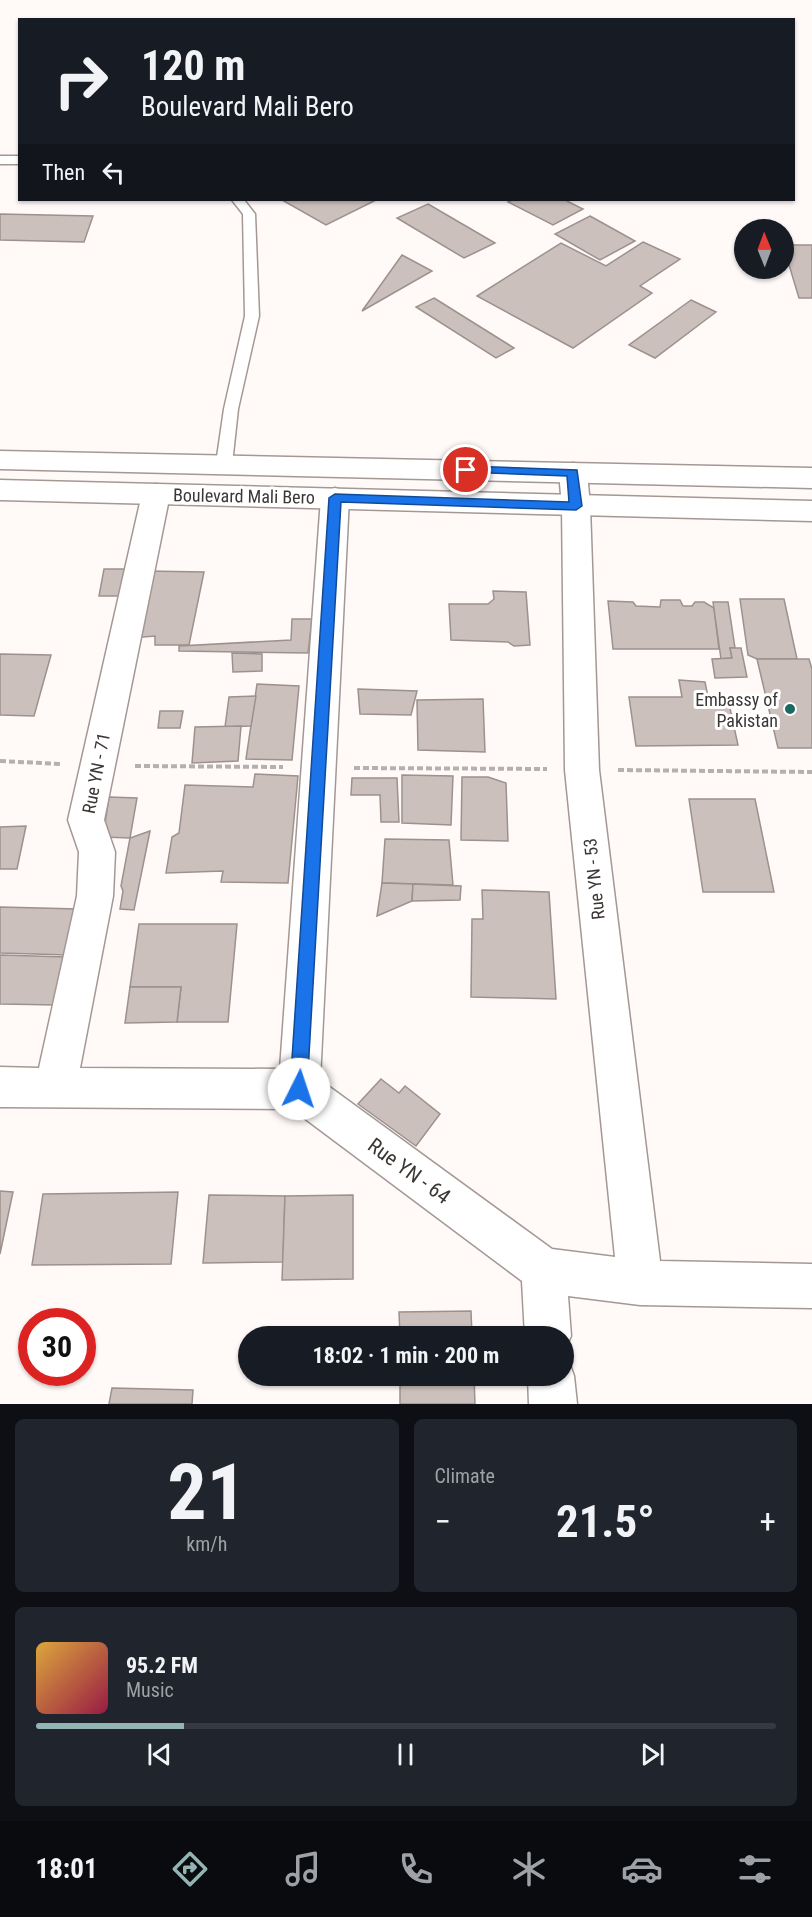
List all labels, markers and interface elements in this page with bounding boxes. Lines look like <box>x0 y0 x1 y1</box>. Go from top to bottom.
text: 120 m <box>141 41 246 90</box>
icon: right <box>42 42 120 120</box>
text: Boulevard Mali Bero <box>141 91 354 123</box>
icon: left <box>97 156 130 189</box>
text: Then <box>42 160 85 185</box>
north arrow <box>734 219 794 279</box>
map controls <box>734 219 794 279</box>
pin <box>440 444 491 495</box>
icon: arrive <box>449 453 482 486</box>
street label: Boulevard Mali Bero <box>173 484 315 508</box>
place label: Embassy of Pakistan <box>695 689 778 731</box>
marker: Embassy of Pakistan <box>783 702 797 716</box>
street label: Rue YN - 71 <box>78 731 114 815</box>
street label: Rue YN - 53 <box>579 837 609 921</box>
position arrow <box>267 1057 331 1121</box>
street label: Rue YN - 64 <box>363 1133 455 1209</box>
speed limit sign: 30 <box>18 1308 96 1386</box>
text: 18:02 · 1 min · 200 m <box>313 1343 499 1368</box>
text: 21 <box>167 1447 246 1538</box>
text: Climate <box>435 1464 495 1488</box>
text: 21.5° <box>556 1495 655 1548</box>
text: − <box>435 1502 451 1541</box>
text: + <box>760 1502 776 1541</box>
text: km/h <box>186 1532 227 1556</box>
text: 95.2 FM <box>126 1653 198 1678</box>
text: Music <box>126 1678 174 1702</box>
icon: previous <box>143 1738 176 1771</box>
icon: pause <box>389 1738 422 1771</box>
icon: next <box>636 1738 669 1771</box>
icon: directions <box>169 1848 211 1890</box>
icon: music <box>282 1848 324 1890</box>
icon: phone <box>395 1848 437 1890</box>
icon: climate <box>508 1848 550 1890</box>
icon: car <box>621 1848 663 1890</box>
icon: filters <box>734 1848 776 1890</box>
text: 18:01 <box>36 1853 98 1885</box>

